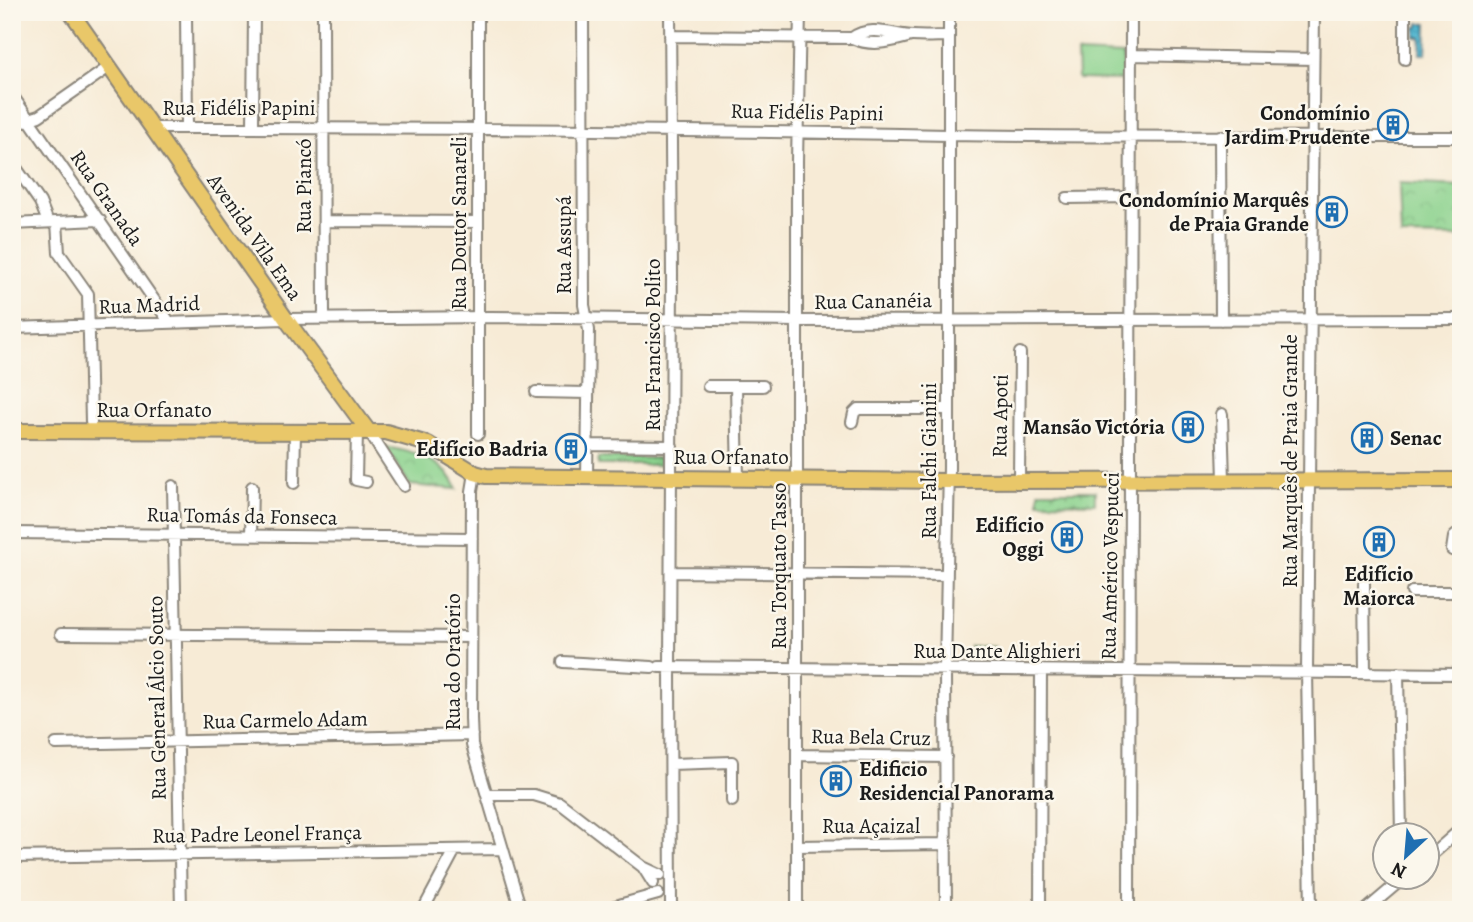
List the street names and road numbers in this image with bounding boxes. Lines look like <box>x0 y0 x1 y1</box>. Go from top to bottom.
street label: Rua Fidélis Papini <box>162 94 316 122</box>
street label: Rua Fidélis Papini <box>730 97 884 127</box>
street label: Rua Doutor Sanareli <box>445 136 473 310</box>
street label: Rua Piancó <box>290 138 318 234</box>
street label: Rua Granada <box>64 144 150 252</box>
street label: Avenida Vila Ema <box>200 167 309 306</box>
street label: Rua Assupá <box>550 195 578 294</box>
street label: Rua Francisco Polito <box>639 259 667 431</box>
street label: Rua Cananéia <box>814 286 933 316</box>
street label: Rua Madrid <box>98 289 201 321</box>
street label: Rua Marquês de Praia Grande <box>1276 334 1304 588</box>
street label: Rua Apoti <box>985 374 1015 458</box>
street label: Rua Falchi Gianini <box>915 383 943 539</box>
street label: Rua Orfanato <box>96 396 212 424</box>
street label: Rua Orfanato <box>673 443 789 471</box>
street label: Rua Américo Vespucci <box>1094 472 1126 660</box>
street label: Rua Torquato Tasso <box>765 482 793 650</box>
street label: Rua Tomás da Fonseca <box>146 500 338 532</box>
street label: Rua do Oratório <box>439 593 467 731</box>
street label: Rua General Álcio Souto <box>141 595 173 801</box>
street label: Rua Dante Alighieri <box>913 637 1081 665</box>
street label: Rua Carmelo Adam <box>202 705 368 735</box>
street label: Rua Bela Cruz <box>811 722 931 752</box>
street label: Rua Açaizal <box>822 812 920 840</box>
street label: Rua Padre Leonel França <box>152 818 362 850</box>

